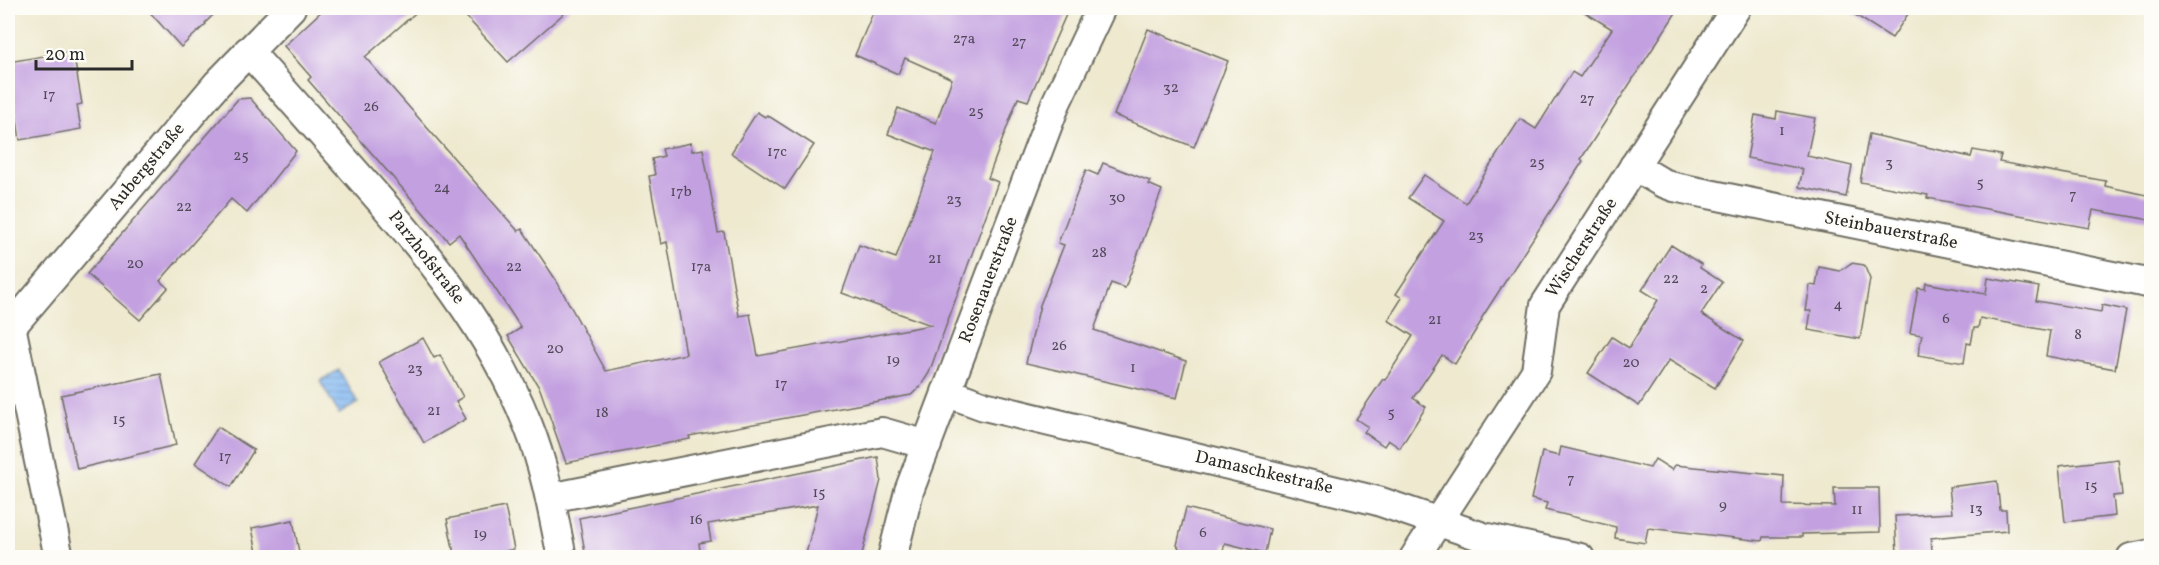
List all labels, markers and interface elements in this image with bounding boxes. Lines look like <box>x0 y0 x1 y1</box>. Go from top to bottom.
house number: 27a <box>953 29 975 50</box>
house number: 27 <box>1012 32 1026 53</box>
scale bar <box>36 33 132 71</box>
text: 20 m <box>45 43 85 68</box>
house number: 32 <box>1163 78 1179 99</box>
house number: 17 <box>42 85 56 106</box>
house number: 27 <box>1580 89 1594 110</box>
house number: 26 <box>363 97 379 118</box>
house number: 25 <box>968 102 984 123</box>
street label: Aubergstraße <box>103 118 191 216</box>
house number: 1 <box>1779 121 1785 142</box>
house number: 17c <box>767 142 787 163</box>
house number: 25 <box>233 146 249 167</box>
house number: 25 <box>1529 153 1545 174</box>
house number: 3 <box>1885 153 1893 174</box>
house number: 5 <box>1976 173 1984 194</box>
house number: 24 <box>434 178 450 199</box>
house number: 17b <box>670 182 692 203</box>
house number: 7 <box>2069 185 2077 206</box>
house number: 30 <box>1109 188 1125 209</box>
house number: 23 <box>946 190 962 211</box>
street label: Wischerstraße <box>1540 193 1624 303</box>
house number: 22 <box>176 197 192 218</box>
street label: Parzhofstraße <box>382 206 470 310</box>
street label: Steinbauerstraße <box>1822 206 1960 256</box>
street label: Rosenauerstraße <box>953 213 1025 347</box>
house number: 23 <box>1468 226 1484 247</box>
house number: 28 <box>1091 243 1107 264</box>
house number: 21 <box>928 249 942 270</box>
house number: 20 <box>127 254 143 275</box>
house number: 22 <box>506 257 522 278</box>
house number: 17a <box>691 257 711 278</box>
house number: 22 <box>1663 269 1679 290</box>
house number: 2 <box>1700 279 1708 300</box>
house number: 4 <box>1834 295 1843 316</box>
house number: 6 <box>1942 309 1950 330</box>
house number: 21 <box>1428 310 1442 331</box>
house number: 8 <box>2074 325 2082 346</box>
house number: 26 <box>1051 336 1067 357</box>
house number: 20 <box>547 339 563 360</box>
house number: 19 <box>886 350 900 371</box>
house number: 20 <box>1623 353 1639 374</box>
house number: 1 <box>1130 358 1136 379</box>
house number: 23 <box>407 359 423 380</box>
house number: 17 <box>774 374 788 395</box>
house number: 21 <box>427 401 441 422</box>
house number: 18 <box>595 403 609 424</box>
house number: 5 <box>1387 403 1395 424</box>
house number: 15 <box>112 410 126 431</box>
street label: Damaschkestraße <box>1193 445 1335 501</box>
house number: 17 <box>218 447 232 468</box>
house number: 7 <box>1567 469 1575 490</box>
house number: 15 <box>2084 476 2098 497</box>
house number: 15 <box>812 483 826 504</box>
house number: 9 <box>1719 495 1727 516</box>
house number: 13 <box>1969 499 1983 520</box>
house number: 11 <box>1851 500 1863 521</box>
house number: 16 <box>689 510 703 531</box>
house number: 6 <box>1199 523 1207 544</box>
house number: 19 <box>473 524 487 545</box>

